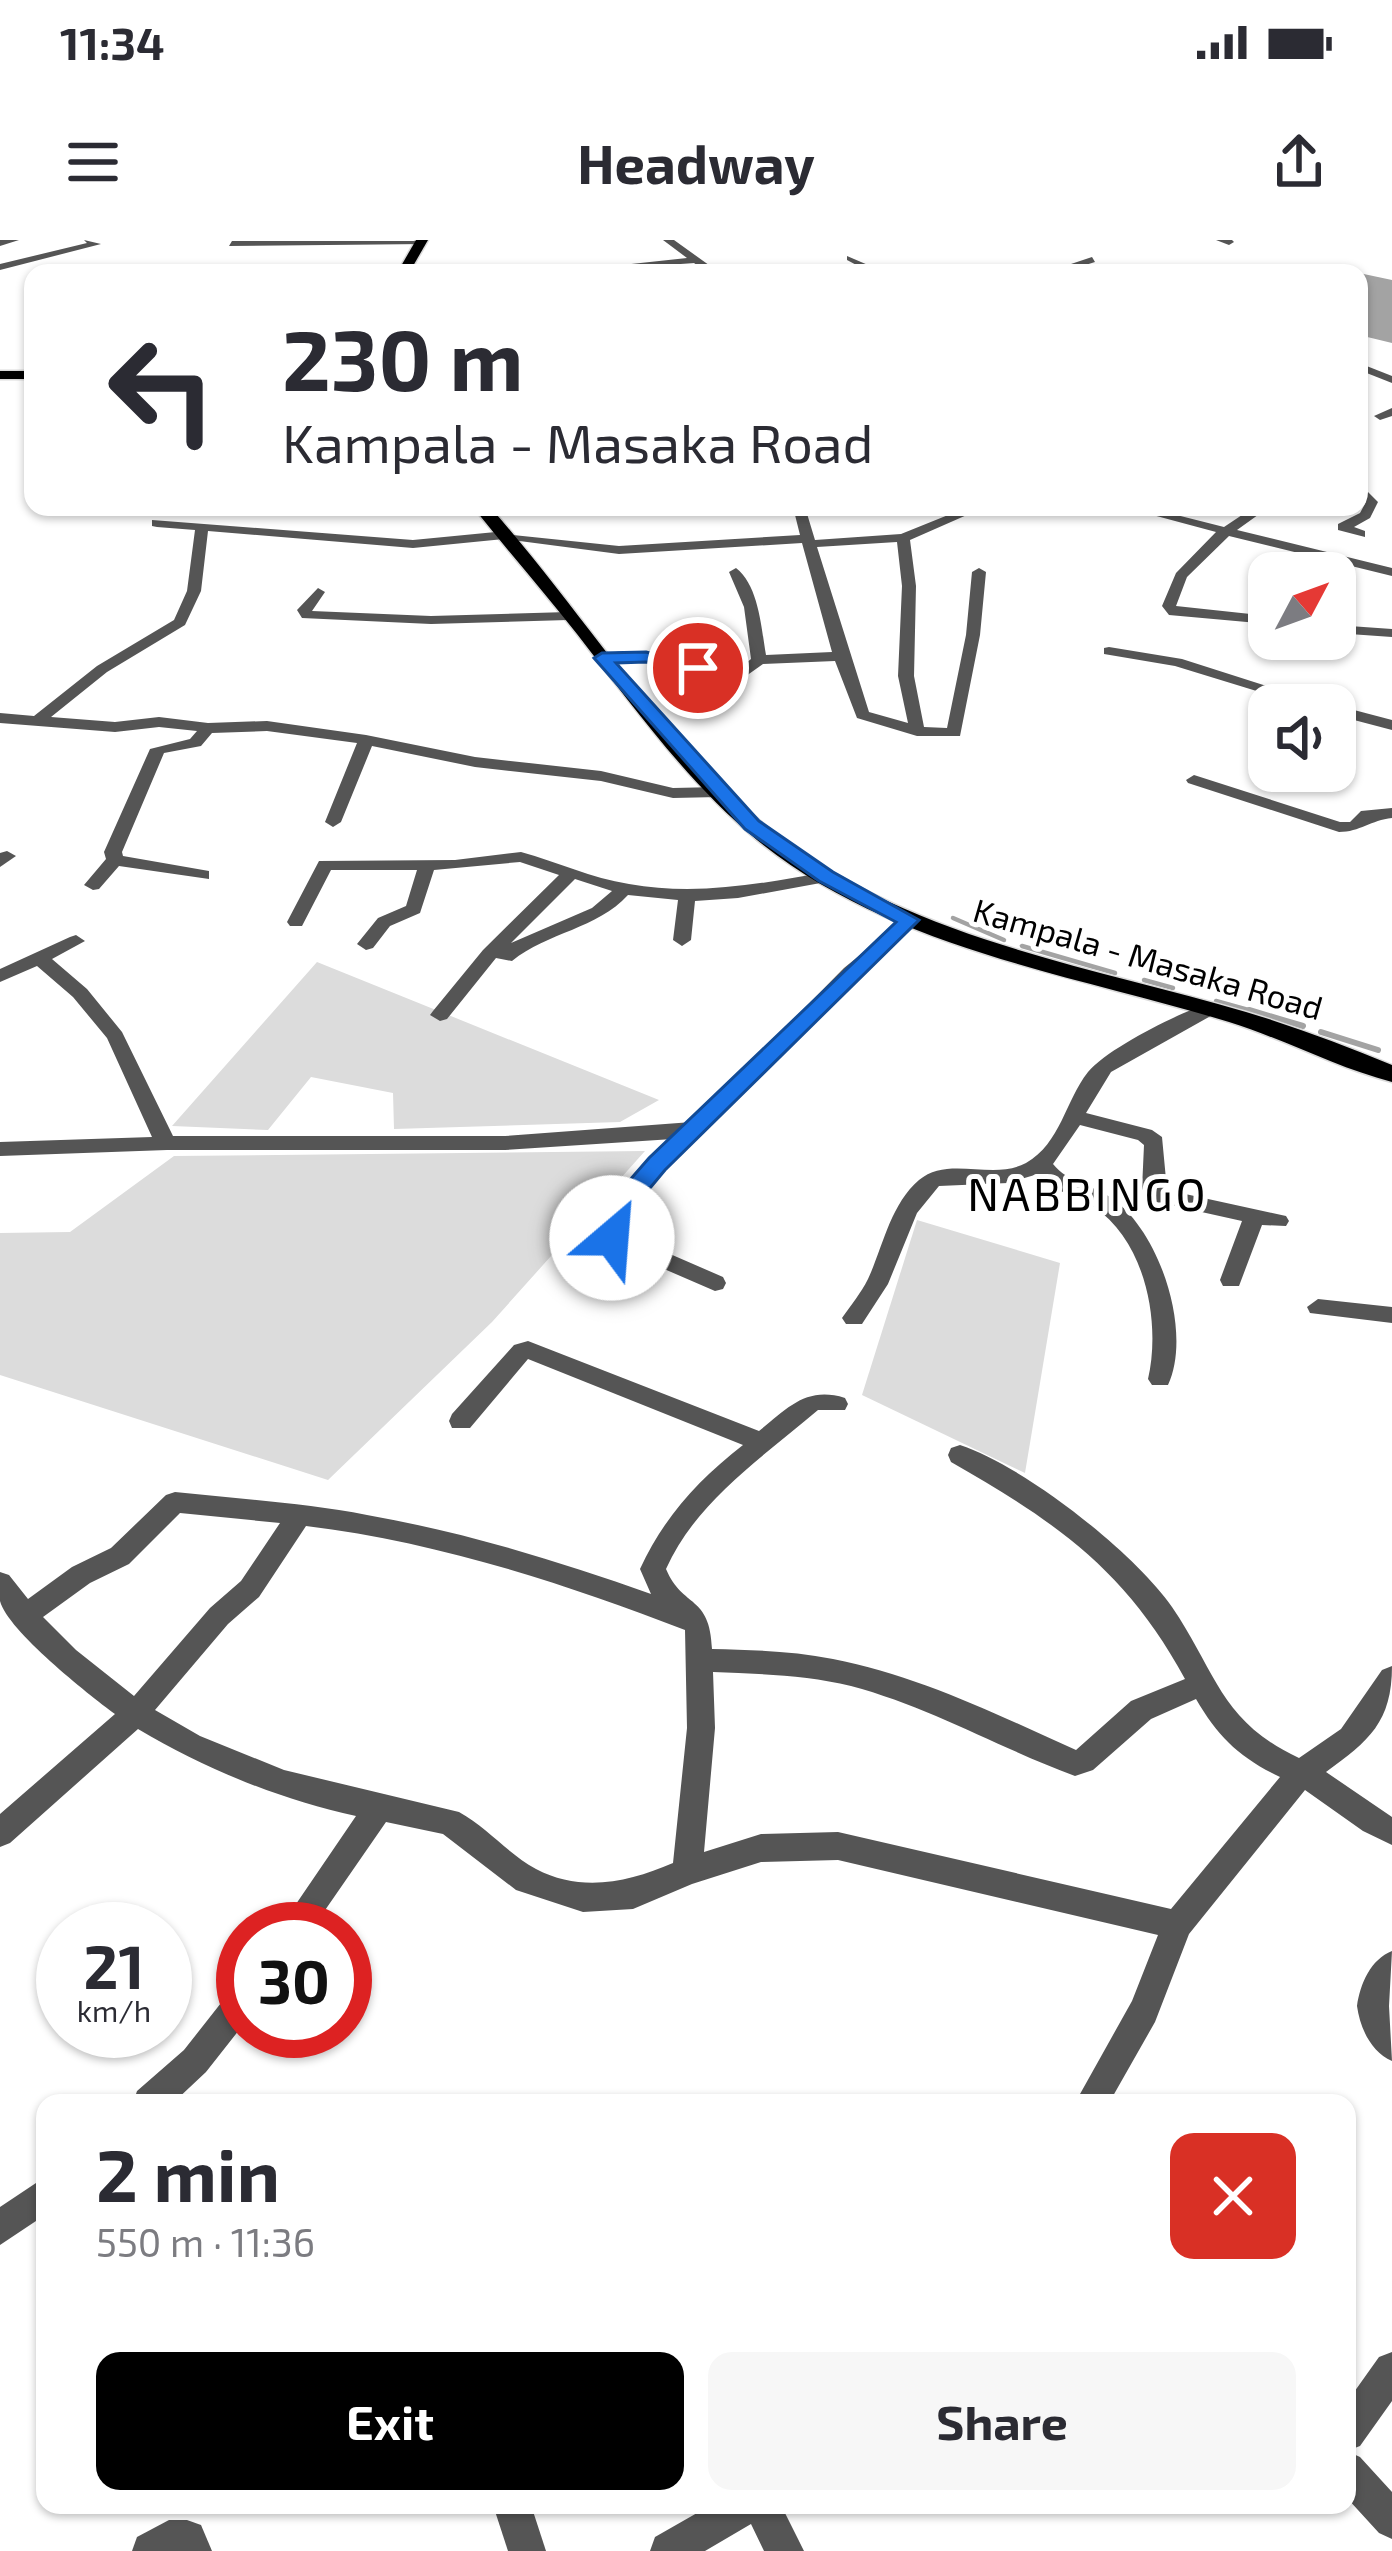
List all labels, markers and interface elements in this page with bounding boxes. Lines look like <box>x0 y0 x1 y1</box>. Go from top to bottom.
text: 11:34 <box>60 15 165 69</box>
icon: menu <box>60 129 126 195</box>
icon: share <box>1266 129 1332 195</box>
text: Headway <box>577 130 815 195</box>
text: 230 m <box>282 307 524 408</box>
icon: left <box>84 312 240 468</box>
text: Kampala - Masaka Road <box>282 409 873 474</box>
north arrow <box>1248 552 1356 660</box>
map controls <box>1248 552 1356 792</box>
pin <box>647 617 749 719</box>
icon: arrive <box>665 635 731 701</box>
button: sound <box>1248 684 1356 792</box>
street label: Kampala - Masaka Road <box>969 889 1328 1027</box>
district label: NABBINGO <box>967 1166 1209 1220</box>
position arrow <box>549 1175 675 1301</box>
speed limit sign: 30 <box>216 1902 372 2058</box>
text: 21 <box>84 1929 144 2001</box>
text: km/h <box>77 1992 151 2028</box>
text: 2 min <box>96 2130 280 2216</box>
button: close <box>1170 2133 1296 2259</box>
text: 550 m · 11:36 <box>96 2218 315 2265</box>
button: Exit <box>96 2352 684 2490</box>
button: Share <box>708 2352 1296 2490</box>

